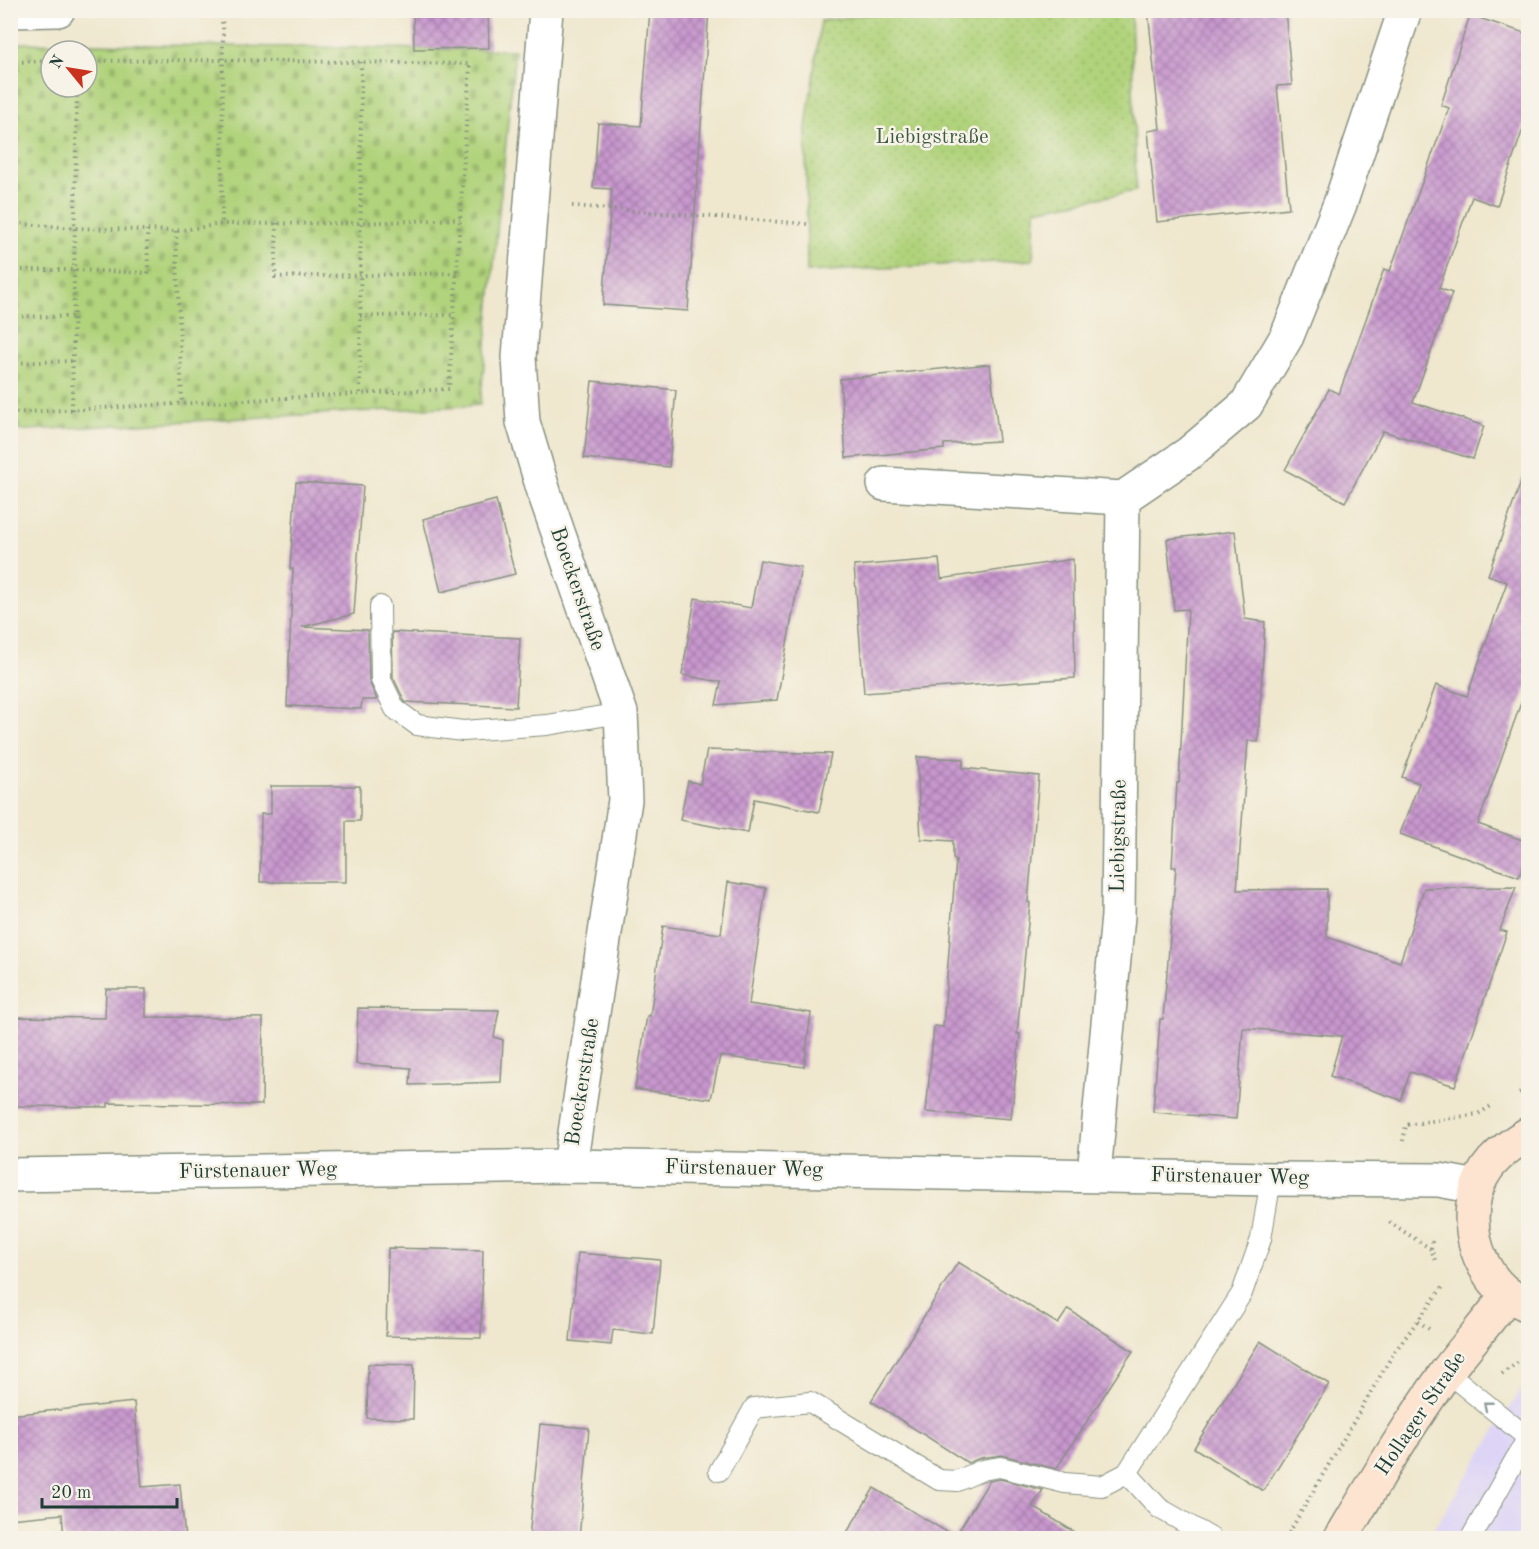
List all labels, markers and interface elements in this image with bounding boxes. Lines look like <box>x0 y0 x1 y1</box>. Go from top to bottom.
north arrow <box>39 39 99 99</box>
text: N <box>48 53 68 72</box>
park label: Liebigstraße <box>875 127 989 148</box>
street label: Boeckerstraße <box>546 525 608 653</box>
street label: Liebigstraße <box>1108 779 1130 893</box>
street label: Boeckerstraße <box>563 1017 603 1147</box>
street label: Fürstenauer Weg <box>665 1157 824 1181</box>
street label: Fürstenauer Weg <box>179 1159 338 1183</box>
street label: Fürstenauer Weg <box>1151 1165 1310 1189</box>
street label: Hollager Straße <box>1372 1348 1470 1480</box>
one-way arrow <box>1483 1401 1494 1412</box>
scale bar <box>42 1471 177 1509</box>
text: 20 m <box>51 1484 91 1502</box>

